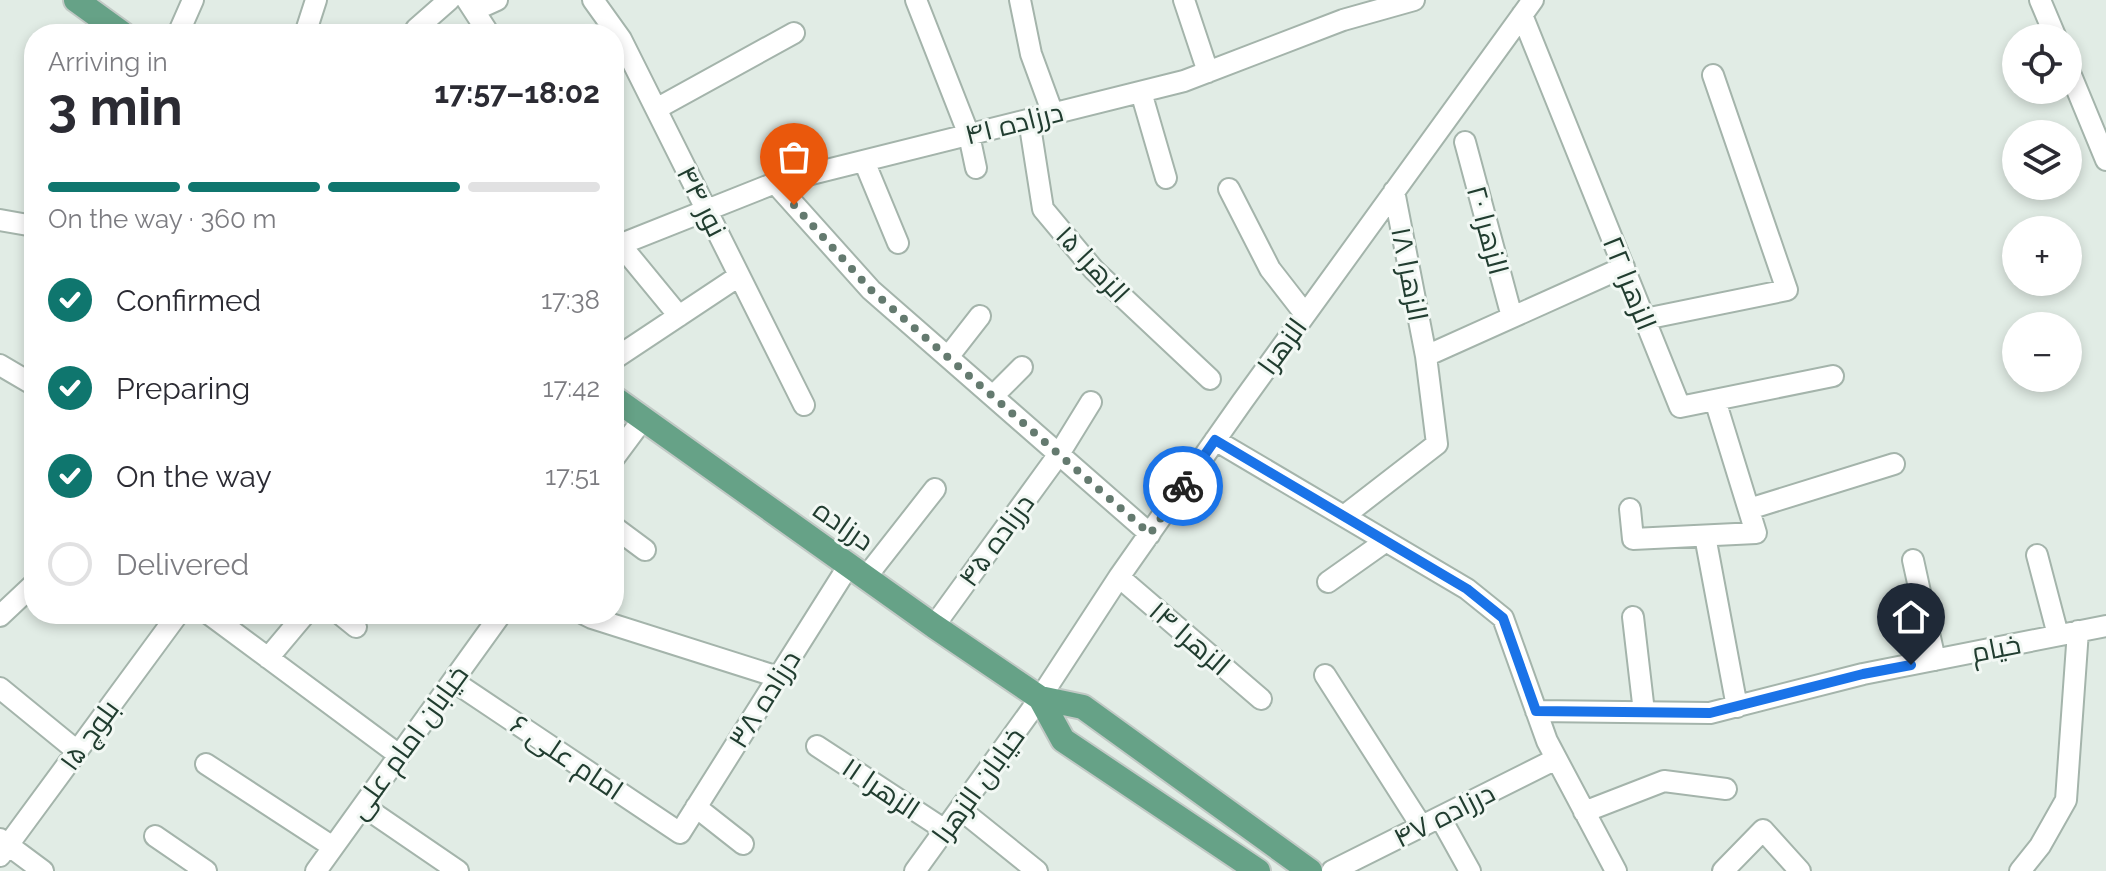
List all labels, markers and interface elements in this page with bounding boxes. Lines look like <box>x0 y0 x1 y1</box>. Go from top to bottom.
map controls <box>2002 24 2082 392</box>
button: locate <box>2002 24 2082 104</box>
text: Arriving in <box>48 47 168 77</box>
text: 17:57–18:02 <box>434 75 600 110</box>
text: 3 min <box>48 76 183 137</box>
street label: درزاده ۴۱ <box>962 95 1067 152</box>
button: layers <box>2002 120 2082 200</box>
pin <box>760 123 828 205</box>
icon: bag <box>772 135 816 179</box>
street label: نور ۴۴ <box>670 160 733 242</box>
street label: الزهرا ۲۰ <box>1460 182 1515 278</box>
text: On the way · 360 m <box>48 204 276 234</box>
button: + <box>2002 216 2082 296</box>
street label: الزهرا ۱۵ <box>1049 219 1136 310</box>
street label: الزهرا ۱۸ <box>1384 224 1435 324</box>
street label: الزهرا ۲۲ <box>1596 231 1663 335</box>
icon: check <box>48 278 92 322</box>
text: Confirmed <box>116 283 261 318</box>
text: 17:38 <box>541 285 600 315</box>
street label: الزهرا <box>1251 312 1314 381</box>
button: − <box>2002 312 2082 392</box>
icon: check <box>48 366 92 410</box>
text: Preparing <box>116 371 250 406</box>
text: 17:42 <box>542 373 600 403</box>
courier <box>1143 446 1223 526</box>
icon: check <box>48 454 92 498</box>
text: On the way <box>116 459 272 494</box>
text: 17:51 <box>545 461 600 491</box>
icon: bike <box>1161 464 1205 508</box>
street label: درزاده ۴۵ <box>952 487 1041 593</box>
street label: درزاده <box>807 493 880 558</box>
text: Delivered <box>116 547 249 582</box>
pin <box>1877 583 1945 665</box>
street label: الزهرا ۱۴ <box>1143 594 1237 682</box>
icon: home <box>1889 595 1933 639</box>
street label: خیام <box>1969 628 2024 672</box>
street label: درزاده ۳۸ <box>721 644 807 754</box>
street label: خیابان امام علی <box>342 659 478 827</box>
street label: بلوچ ۱۵ <box>53 693 128 778</box>
street label: امام علی ۶ <box>502 708 629 810</box>
street label: خیابان الزهرا <box>925 721 1032 850</box>
street label: الزهرا ۱۱ <box>836 751 926 826</box>
street label: درزاده ۴۷ <box>1388 776 1500 855</box>

